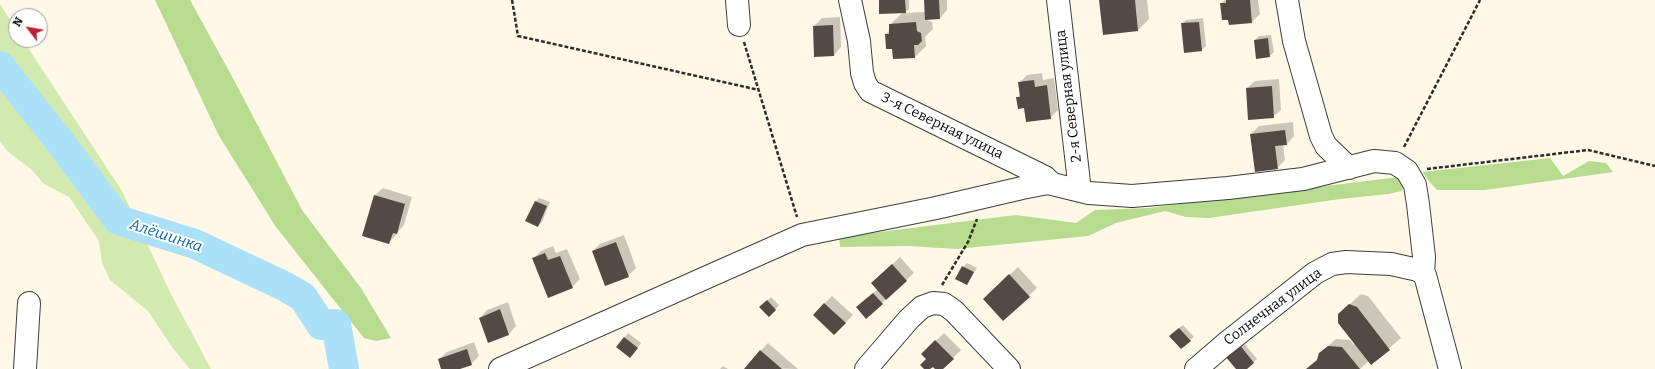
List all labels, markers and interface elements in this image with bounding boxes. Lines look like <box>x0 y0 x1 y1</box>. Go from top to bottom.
north arrow <box>8 8 48 48</box>
text: N <box>10 15 26 29</box>
street label: 2-я Северная улица <box>1053 29 1085 163</box>
street label: 3-я Северная улица <box>878 89 1006 163</box>
water label: Алёшинка <box>127 216 205 256</box>
street label: Солнечная улица <box>1221 265 1325 349</box>

